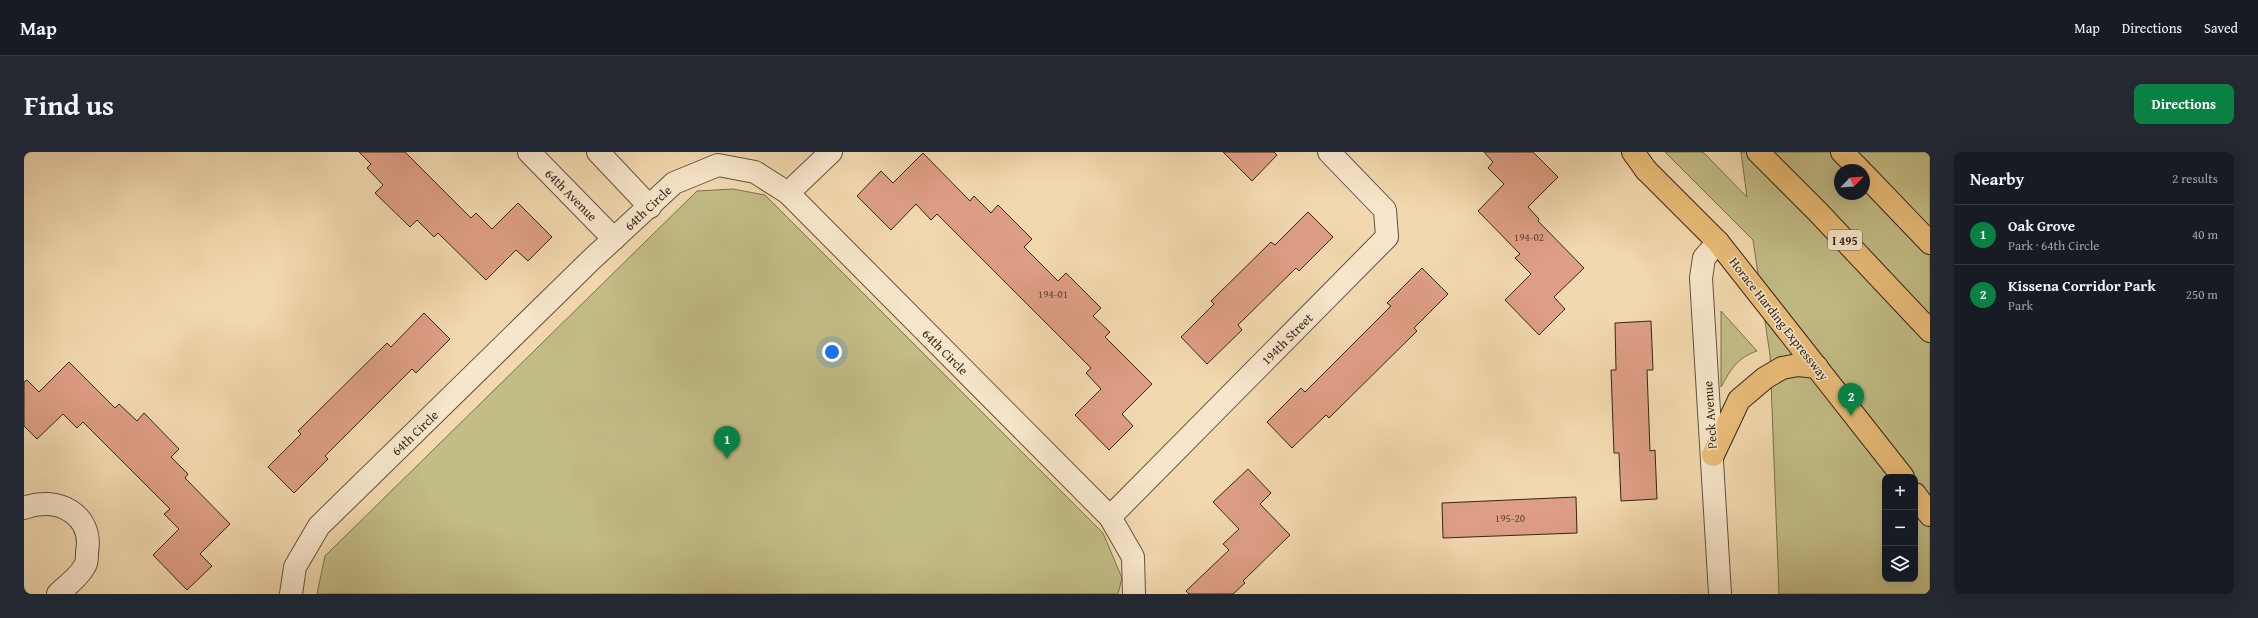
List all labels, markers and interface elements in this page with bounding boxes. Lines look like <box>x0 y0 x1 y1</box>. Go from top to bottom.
text: Map <box>20 14 57 42</box>
text: Map <box>2074 18 2100 38</box>
text: Directions <box>2122 18 2182 38</box>
text: Saved <box>2204 18 2238 38</box>
text: Find us <box>24 84 114 125</box>
button: Directions <box>2134 84 2234 124</box>
north arrow <box>1834 164 1870 200</box>
street label: 64th Avenue <box>541 165 601 225</box>
text: Nearby <box>1970 166 2024 191</box>
text: 2 results <box>2172 169 2218 188</box>
street label: 64th Circle <box>620 181 676 235</box>
text: Oak Grove <box>2008 215 2075 236</box>
text: 1 <box>1980 225 1986 244</box>
text: 40 m <box>2192 225 2218 244</box>
house number: 194-02 <box>1514 229 1544 245</box>
road number: I 495 <box>1828 230 1862 250</box>
text: Park · 64th Circle <box>2008 236 2099 255</box>
street label: Horace Harding Expressway <box>1725 253 1834 385</box>
text: Kissena Corridor Park <box>2008 275 2156 296</box>
text: 2 <box>1980 285 1986 304</box>
text: 250 m <box>2186 285 2218 304</box>
house number: 194-01 <box>1038 286 1068 302</box>
text: Park <box>2008 296 2033 315</box>
street label: 194th Street <box>1257 309 1317 369</box>
street label: 64th Circle <box>918 325 972 379</box>
your location <box>822 342 842 362</box>
street label: Peck Avenue <box>1698 380 1722 450</box>
pin: 2 <box>1838 383 1864 416</box>
street label: 64th Circle <box>387 406 443 460</box>
pin: 1 <box>714 426 740 459</box>
map controls <box>1882 474 1918 582</box>
button: + <box>1882 474 1918 510</box>
house number: 195-20 <box>1495 510 1525 526</box>
button: − <box>1882 510 1918 546</box>
button: layers <box>1882 546 1918 582</box>

